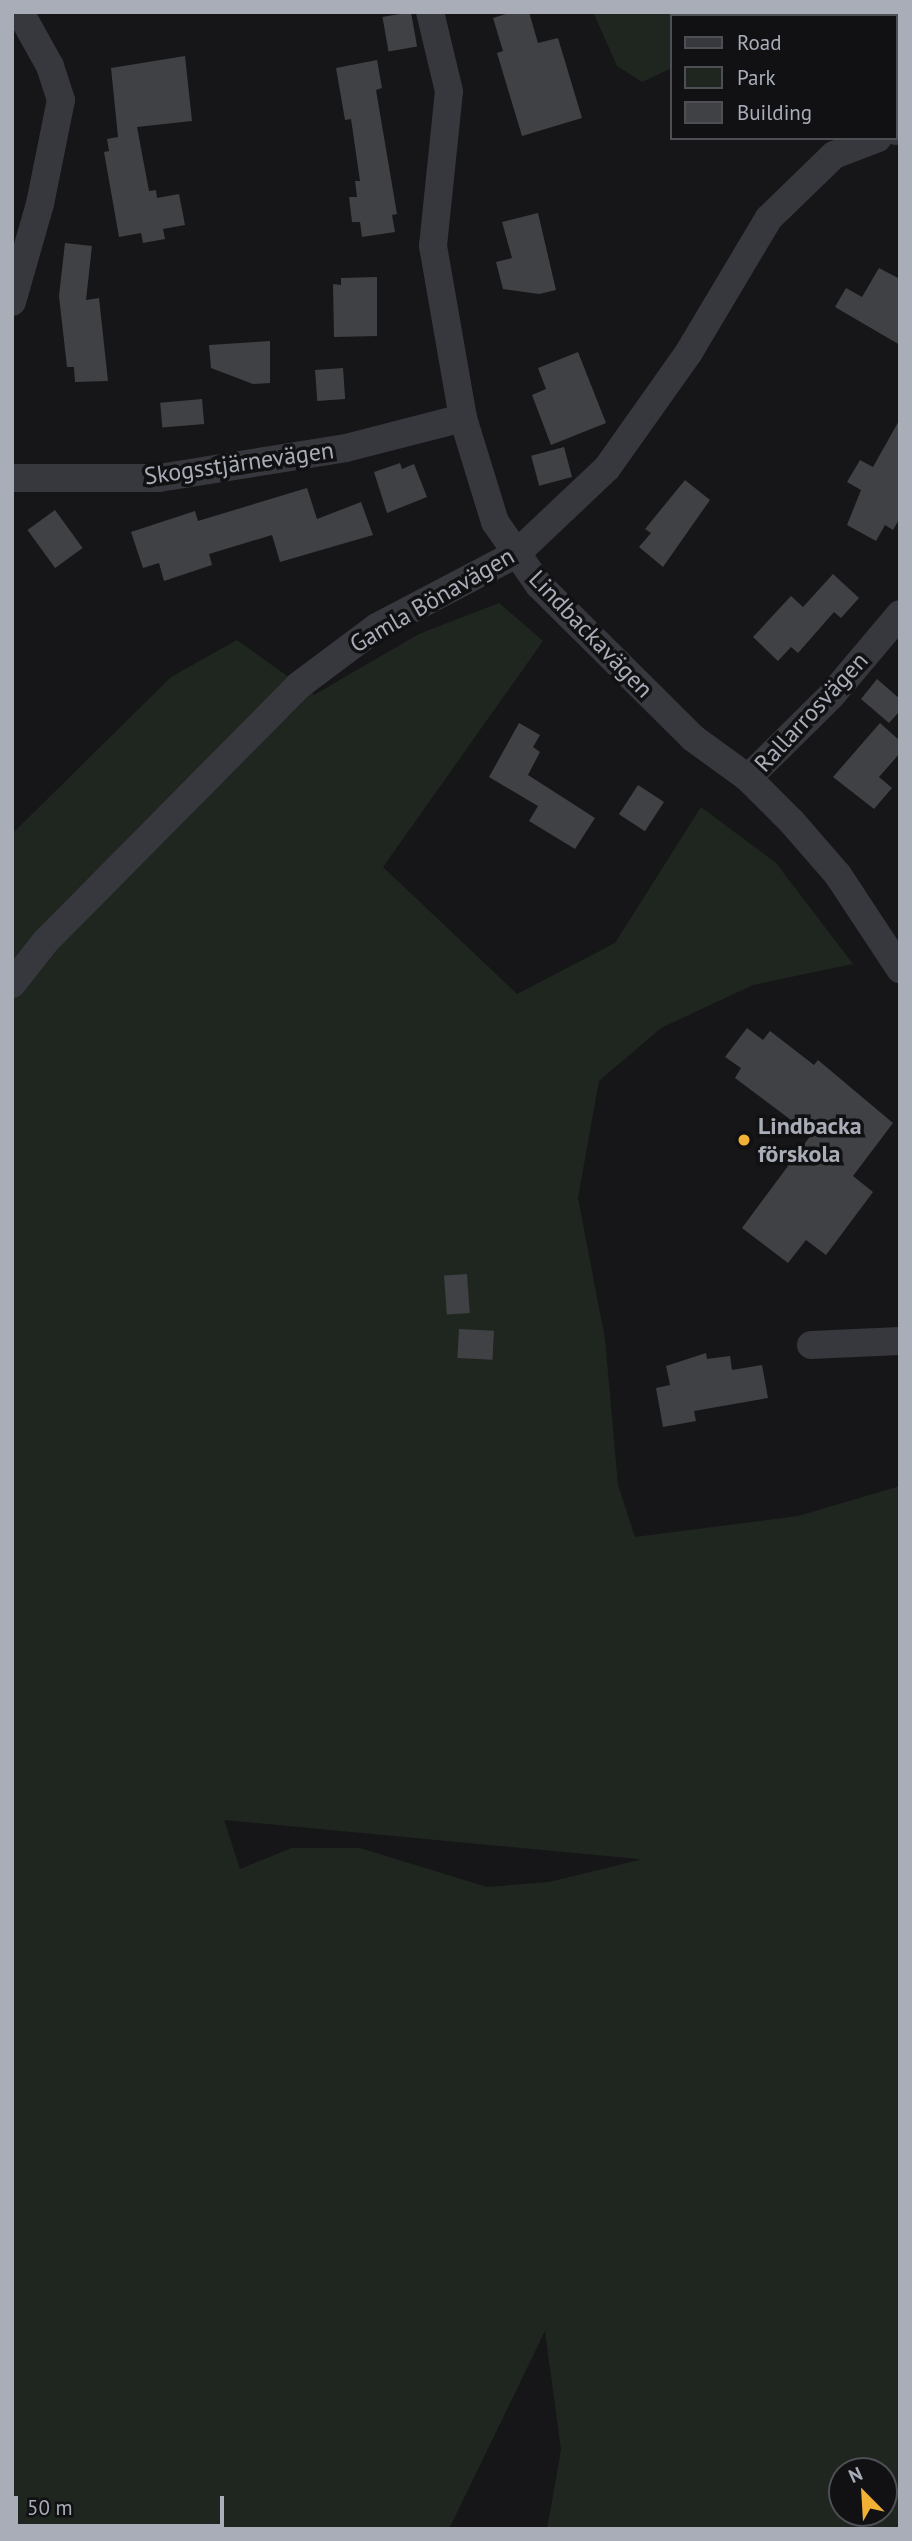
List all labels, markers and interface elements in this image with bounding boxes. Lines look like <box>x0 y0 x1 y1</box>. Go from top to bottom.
legend <box>670 14 898 140</box>
text: Road <box>737 29 781 56</box>
text: Park <box>737 64 776 91</box>
text: Building <box>737 99 812 126</box>
street label: Skogsstjärnevägen <box>142 435 336 491</box>
street label: Gamla Bönavägen <box>345 541 519 659</box>
street label: Lindbackavägen <box>523 564 659 704</box>
street label: Rallarrosvägen <box>748 646 874 778</box>
place label: Lindbacka förskola <box>758 1112 862 1168</box>
marker: Lindbacka förskola <box>736 1132 752 1148</box>
north arrow <box>828 2457 898 2527</box>
text: N <box>845 2461 866 2488</box>
scale bar <box>18 2482 228 2526</box>
text: 50 m <box>27 2494 73 2521</box>

